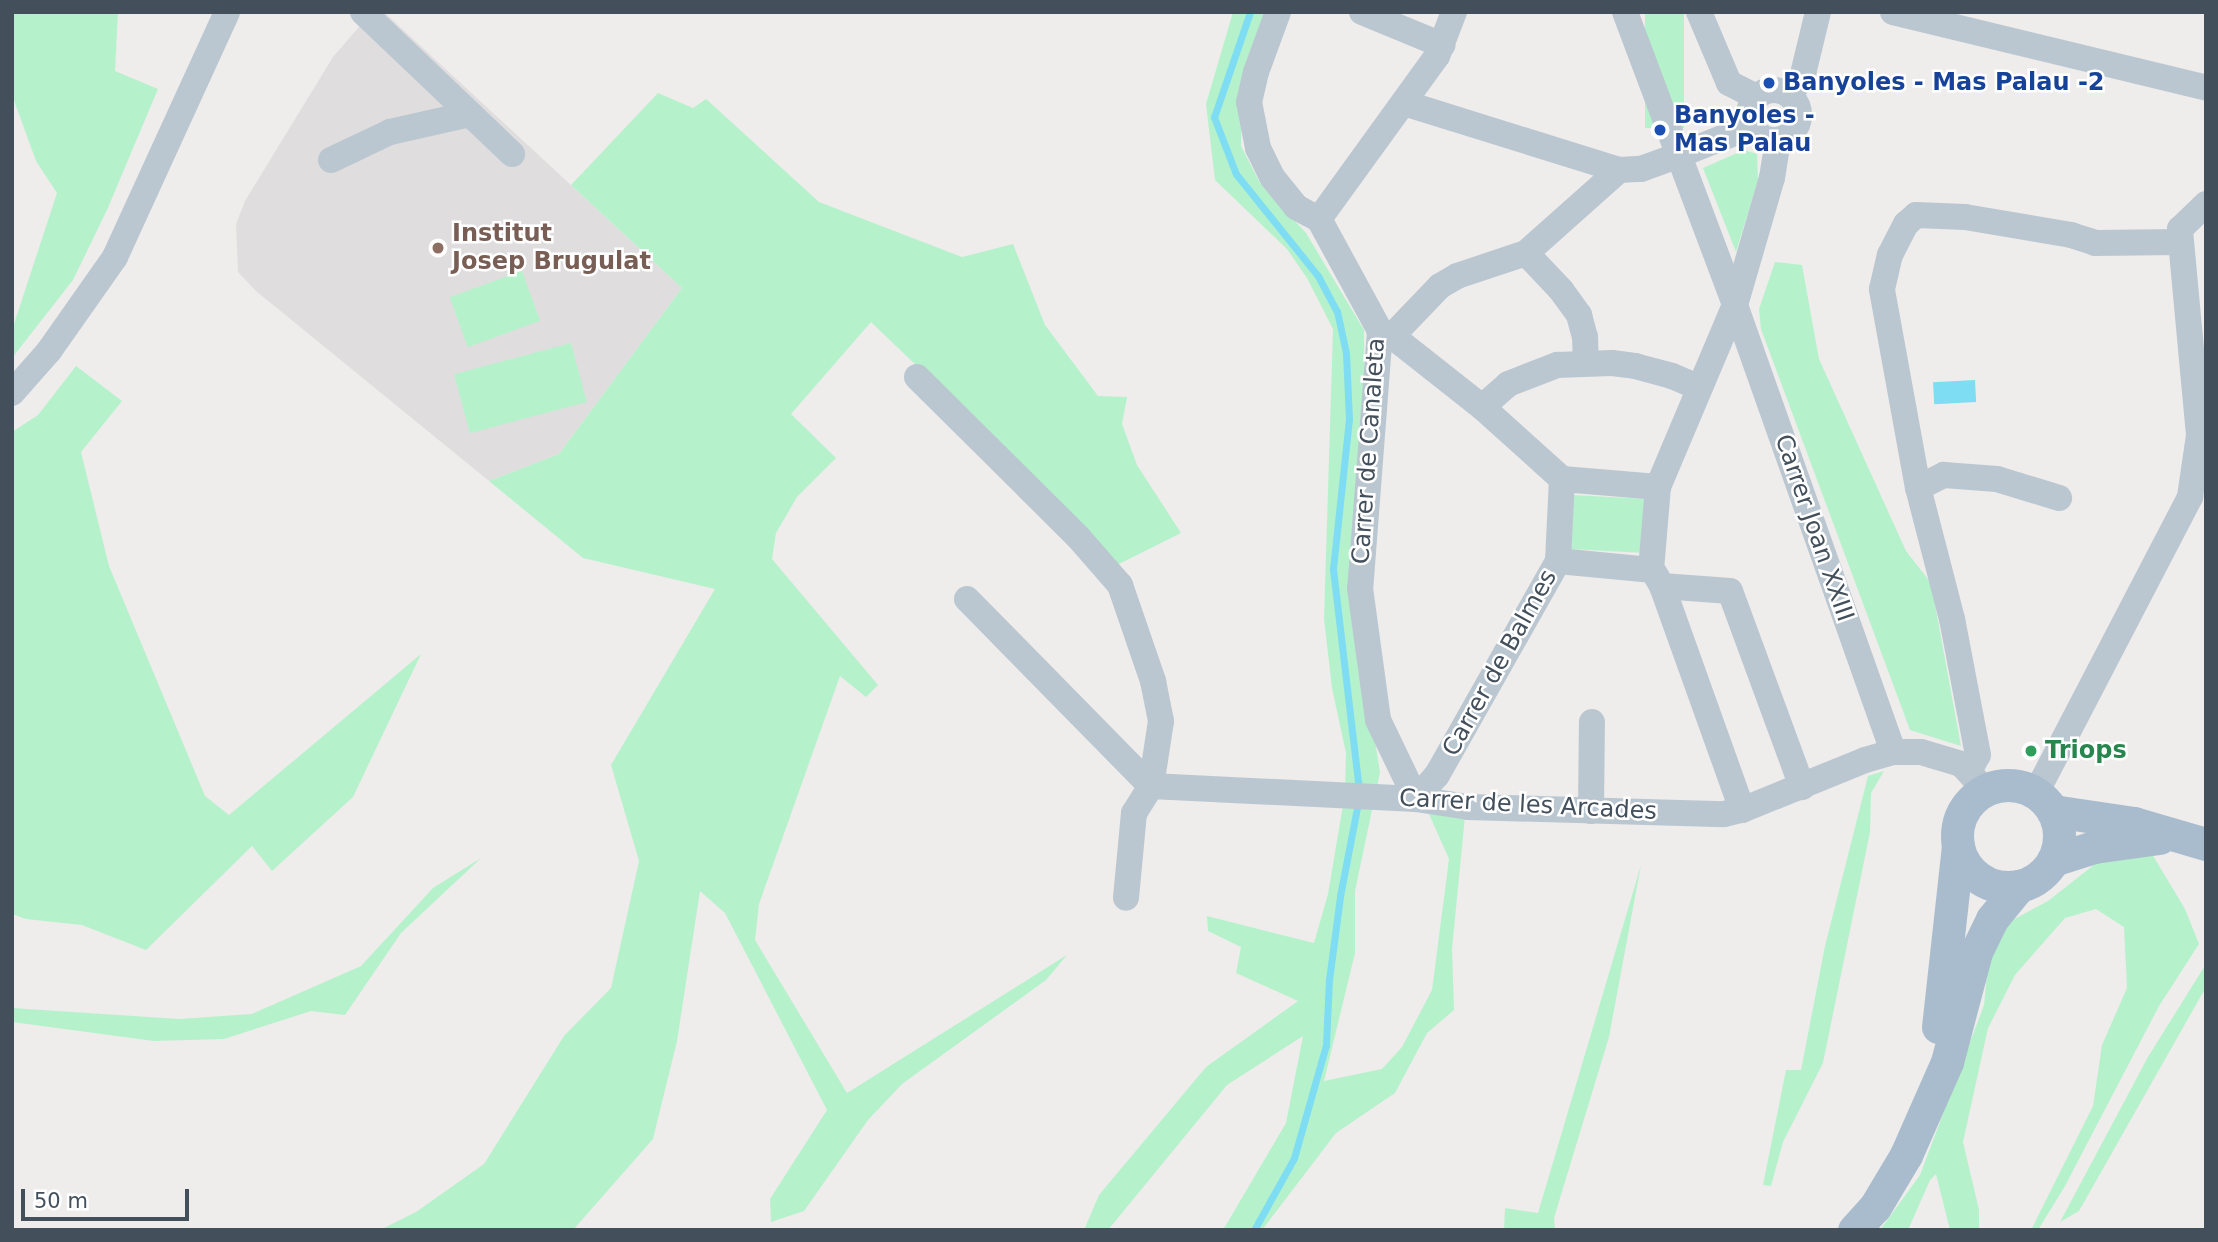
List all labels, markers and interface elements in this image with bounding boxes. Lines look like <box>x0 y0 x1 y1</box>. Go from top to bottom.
place label: Banyoles - Mas Palau -2 <box>1783 69 2105 97</box>
marker: Banyoles - Mas Palau -2 <box>1761 75 1777 91</box>
place label: Banyoles - Mas Palau <box>1674 102 1815 158</box>
marker: Banyoles - Mas Palau <box>1652 122 1668 138</box>
place label: Institut Josep Brugulat <box>452 220 651 276</box>
marker: Institut Josep Brugulat <box>430 240 446 256</box>
street label: Carrer de Canaleta <box>1347 337 1391 565</box>
street label: Carrer Joan XXIII <box>1768 431 1860 625</box>
street label: Carrer de Balmes <box>1437 565 1563 761</box>
place label: Triops <box>2045 737 2127 765</box>
marker: Triops <box>2023 743 2039 759</box>
street label: Carrer de les Arcades <box>1398 784 1658 826</box>
scale bar <box>24 1176 192 1220</box>
text: 50 m <box>34 1189 88 1213</box>

